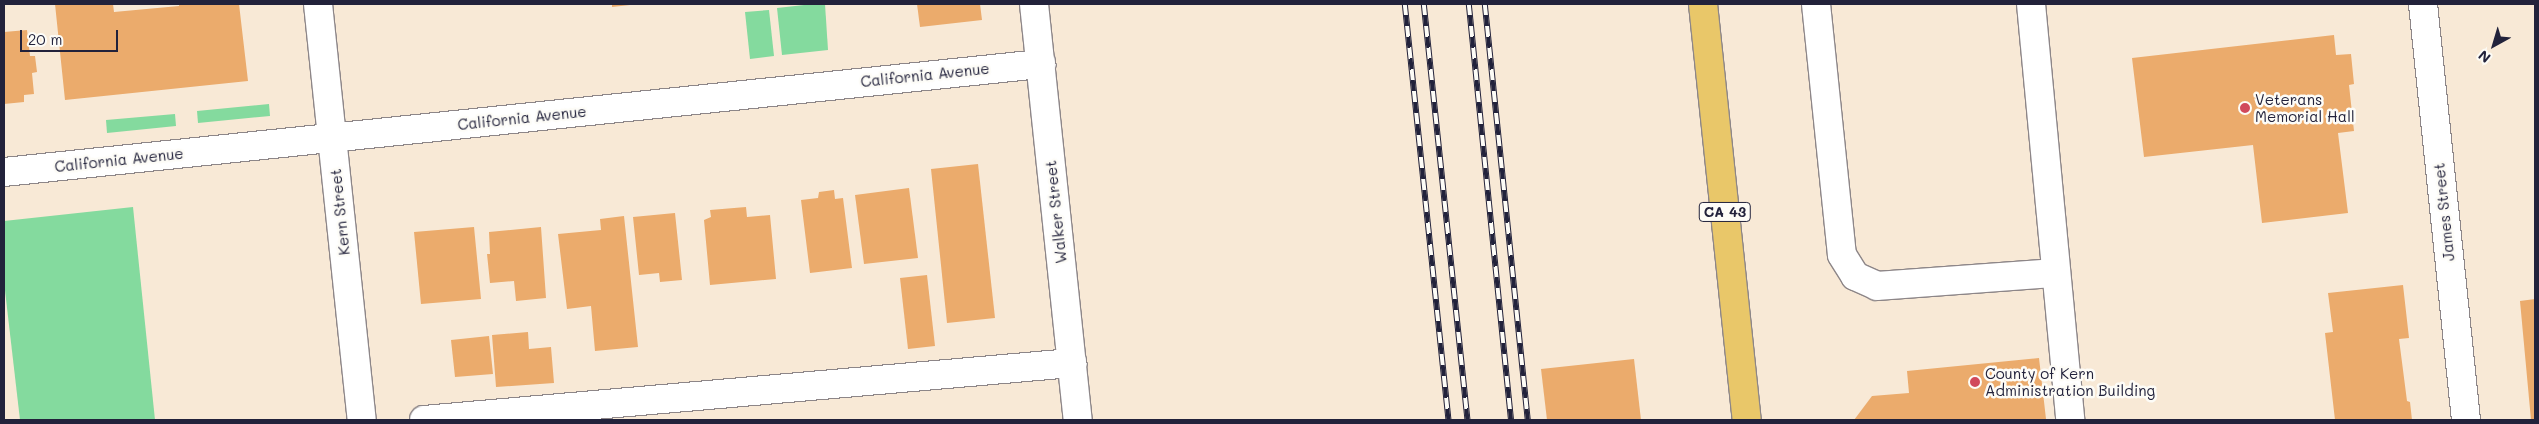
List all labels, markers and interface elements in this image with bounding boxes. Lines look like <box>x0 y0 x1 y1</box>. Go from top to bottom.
scale bar <box>22 20 120 52</box>
north arrow <box>2469 20 2519 70</box>
text: 20 m <box>28 29 62 49</box>
text: N <box>2474 46 2494 68</box>
street label: California Avenue <box>860 59 990 91</box>
place label: Veterans Memorial Hall <box>2255 90 2355 125</box>
street label: California Avenue <box>457 102 587 134</box>
marker: Veterans Memorial Hall <box>2239 102 2251 114</box>
street label: California Avenue <box>54 144 184 176</box>
street label: Walker Street <box>1042 160 1070 264</box>
street label: James Street <box>2430 162 2458 262</box>
street label: Kern Street <box>327 168 353 256</box>
road number: CA 43 <box>1699 200 1751 223</box>
place label: County of Kern Administration Building <box>1985 364 2155 399</box>
marker: County of Kern Administration Building <box>1969 376 1981 388</box>

